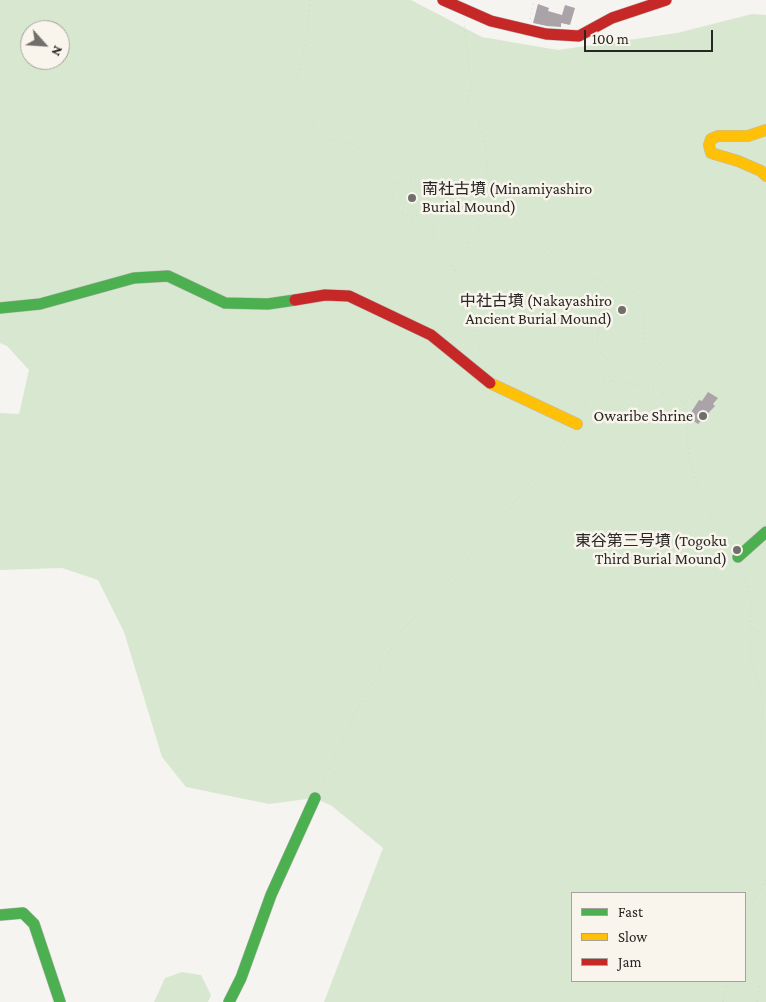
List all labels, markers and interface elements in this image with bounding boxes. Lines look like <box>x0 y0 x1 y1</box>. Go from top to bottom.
north arrow <box>20 20 70 70</box>
scale bar <box>586 20 715 52</box>
text: 100 m <box>592 31 629 47</box>
text: N <box>48 43 67 59</box>
place label: 南社古墳 (Minamiyashiro Burial Mound) <box>422 179 592 217</box>
marker: 南社古墳 (Minamiyashiro Burial Mound) <box>406 192 418 204</box>
place label: 中社古墳 (Nakayashiro Ancient Burial Mound) <box>460 291 612 329</box>
marker: 中社古墳 (Nakayashiro Ancient Burial Mound) <box>616 304 628 316</box>
place label: Owaribe Shrine <box>594 406 693 426</box>
marker: Owaribe Shrine <box>697 410 709 422</box>
place label: 東谷第三号墳 (Togoku Third Burial Mound) <box>575 531 727 569</box>
marker: 東谷第三号墳 (Togoku Third Burial Mound) <box>731 544 743 556</box>
legend <box>571 892 746 982</box>
text: Fast <box>618 904 643 920</box>
text: Slow <box>618 929 647 945</box>
text: Jam <box>618 954 641 970</box>

